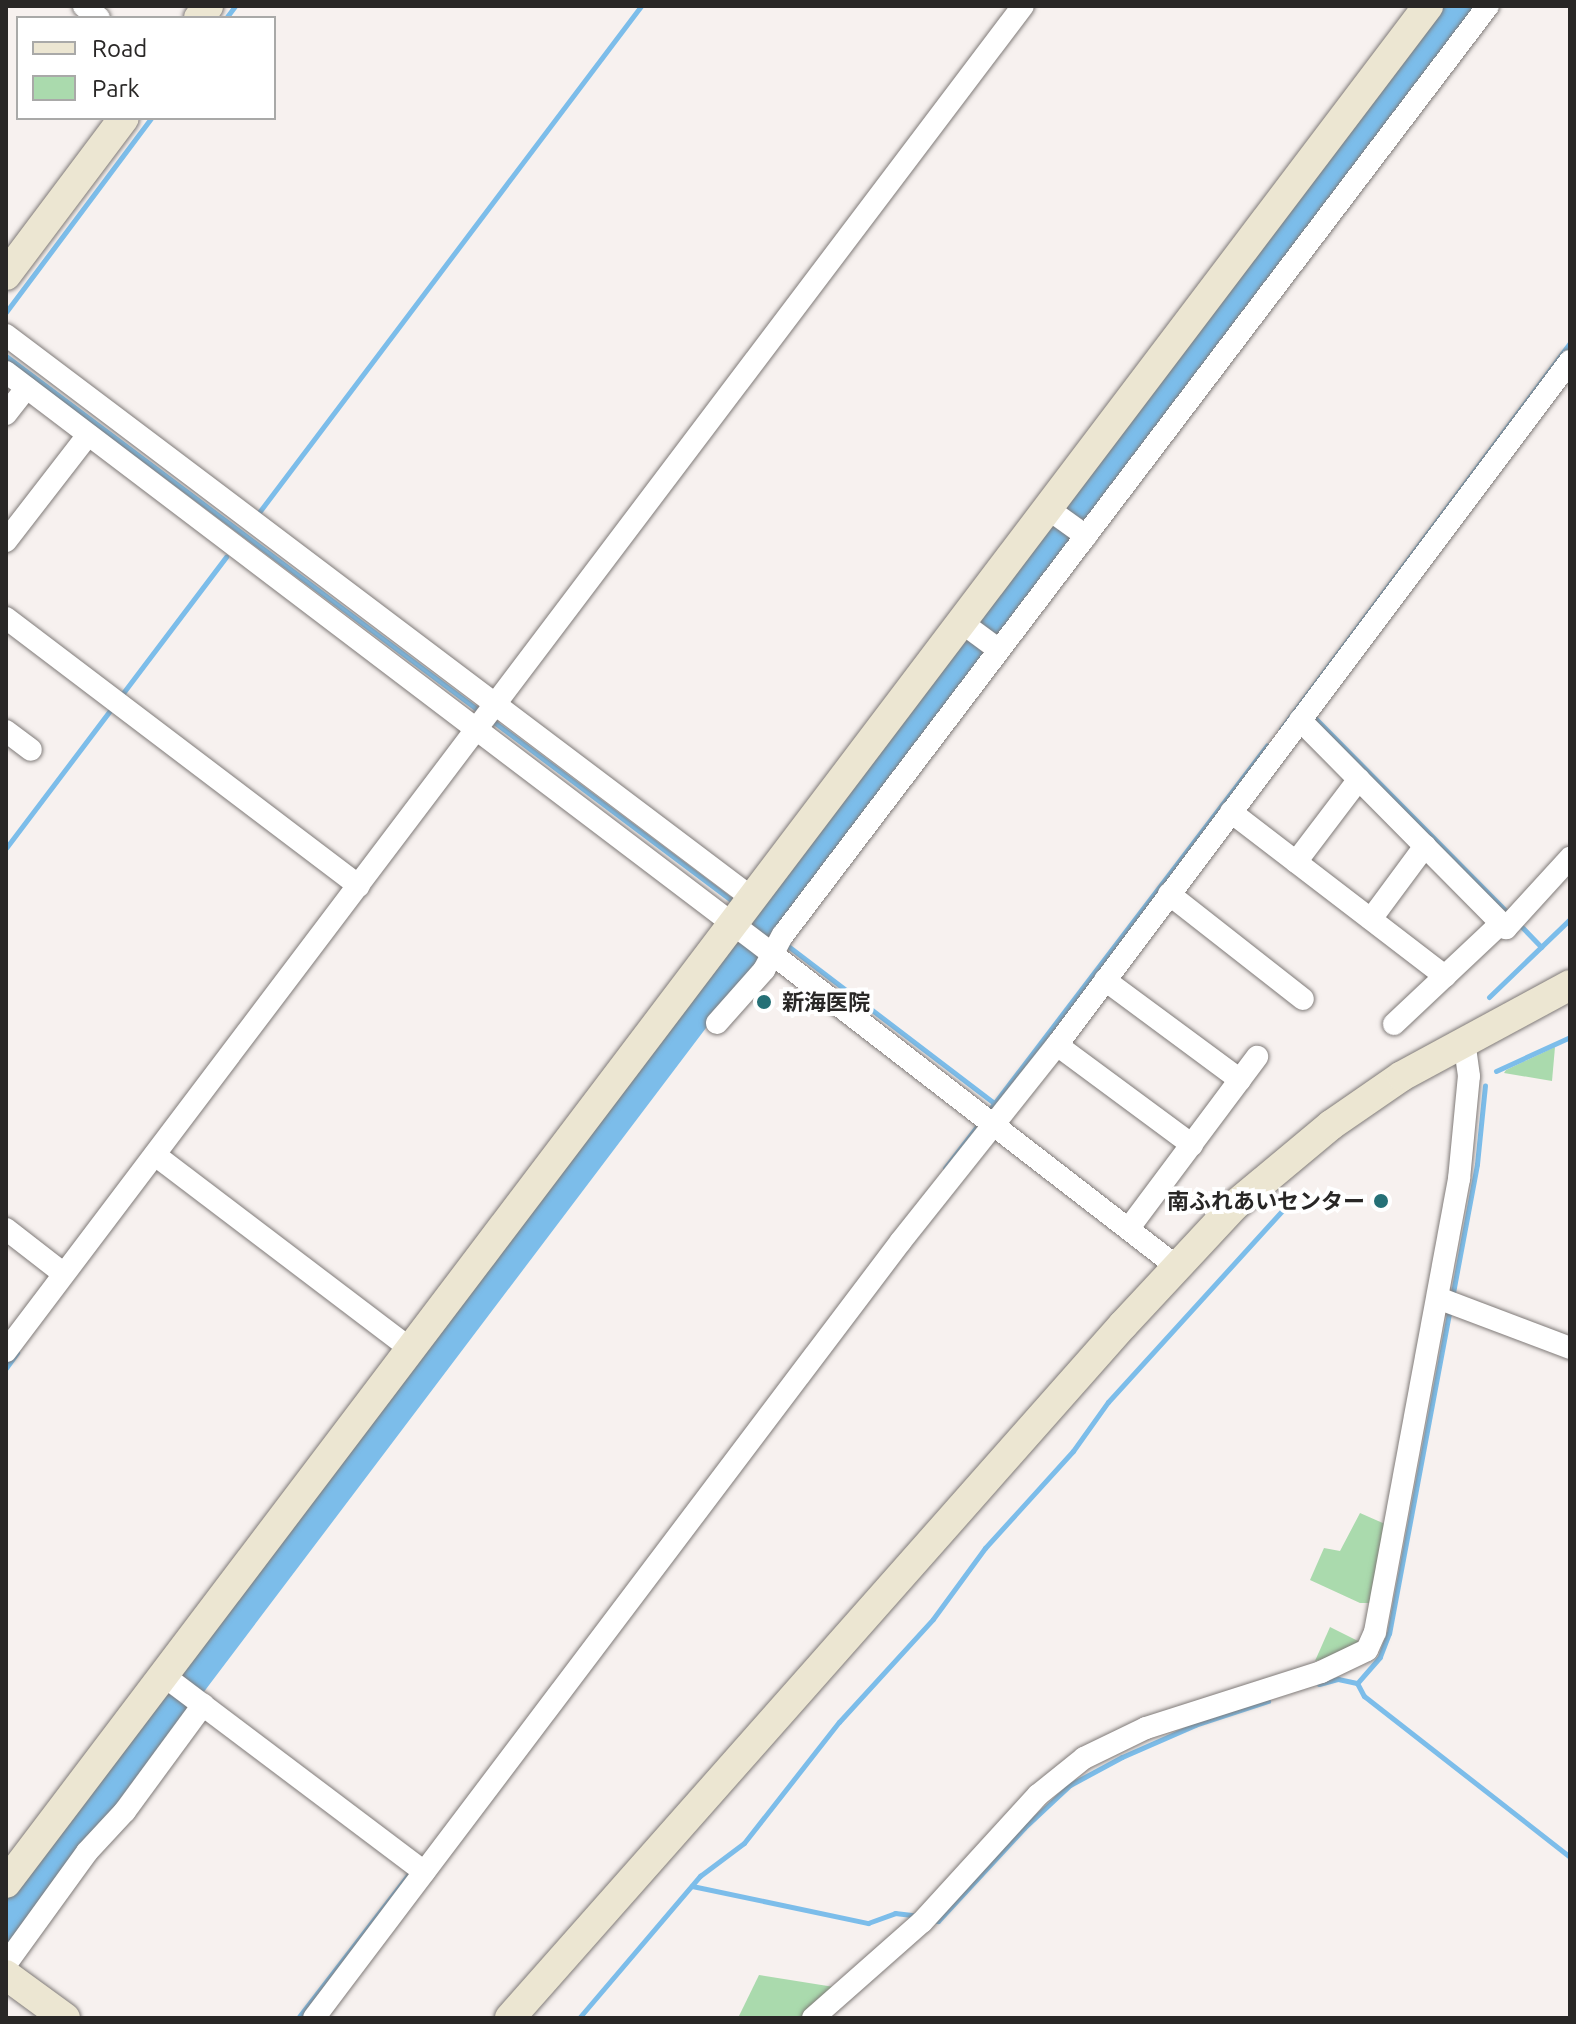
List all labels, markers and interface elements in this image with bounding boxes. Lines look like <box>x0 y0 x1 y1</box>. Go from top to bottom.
legend <box>16 16 276 120</box>
text: Road <box>92 35 147 62</box>
text: Park <box>92 75 140 102</box>
place label: 新海医院 <box>782 989 870 1015</box>
marker: 新海医院 <box>753 991 775 1013</box>
place label: 南ふれあいセンター <box>1167 1188 1365 1214</box>
marker: 南ふれあいセンター <box>1372 1192 1390 1210</box>

